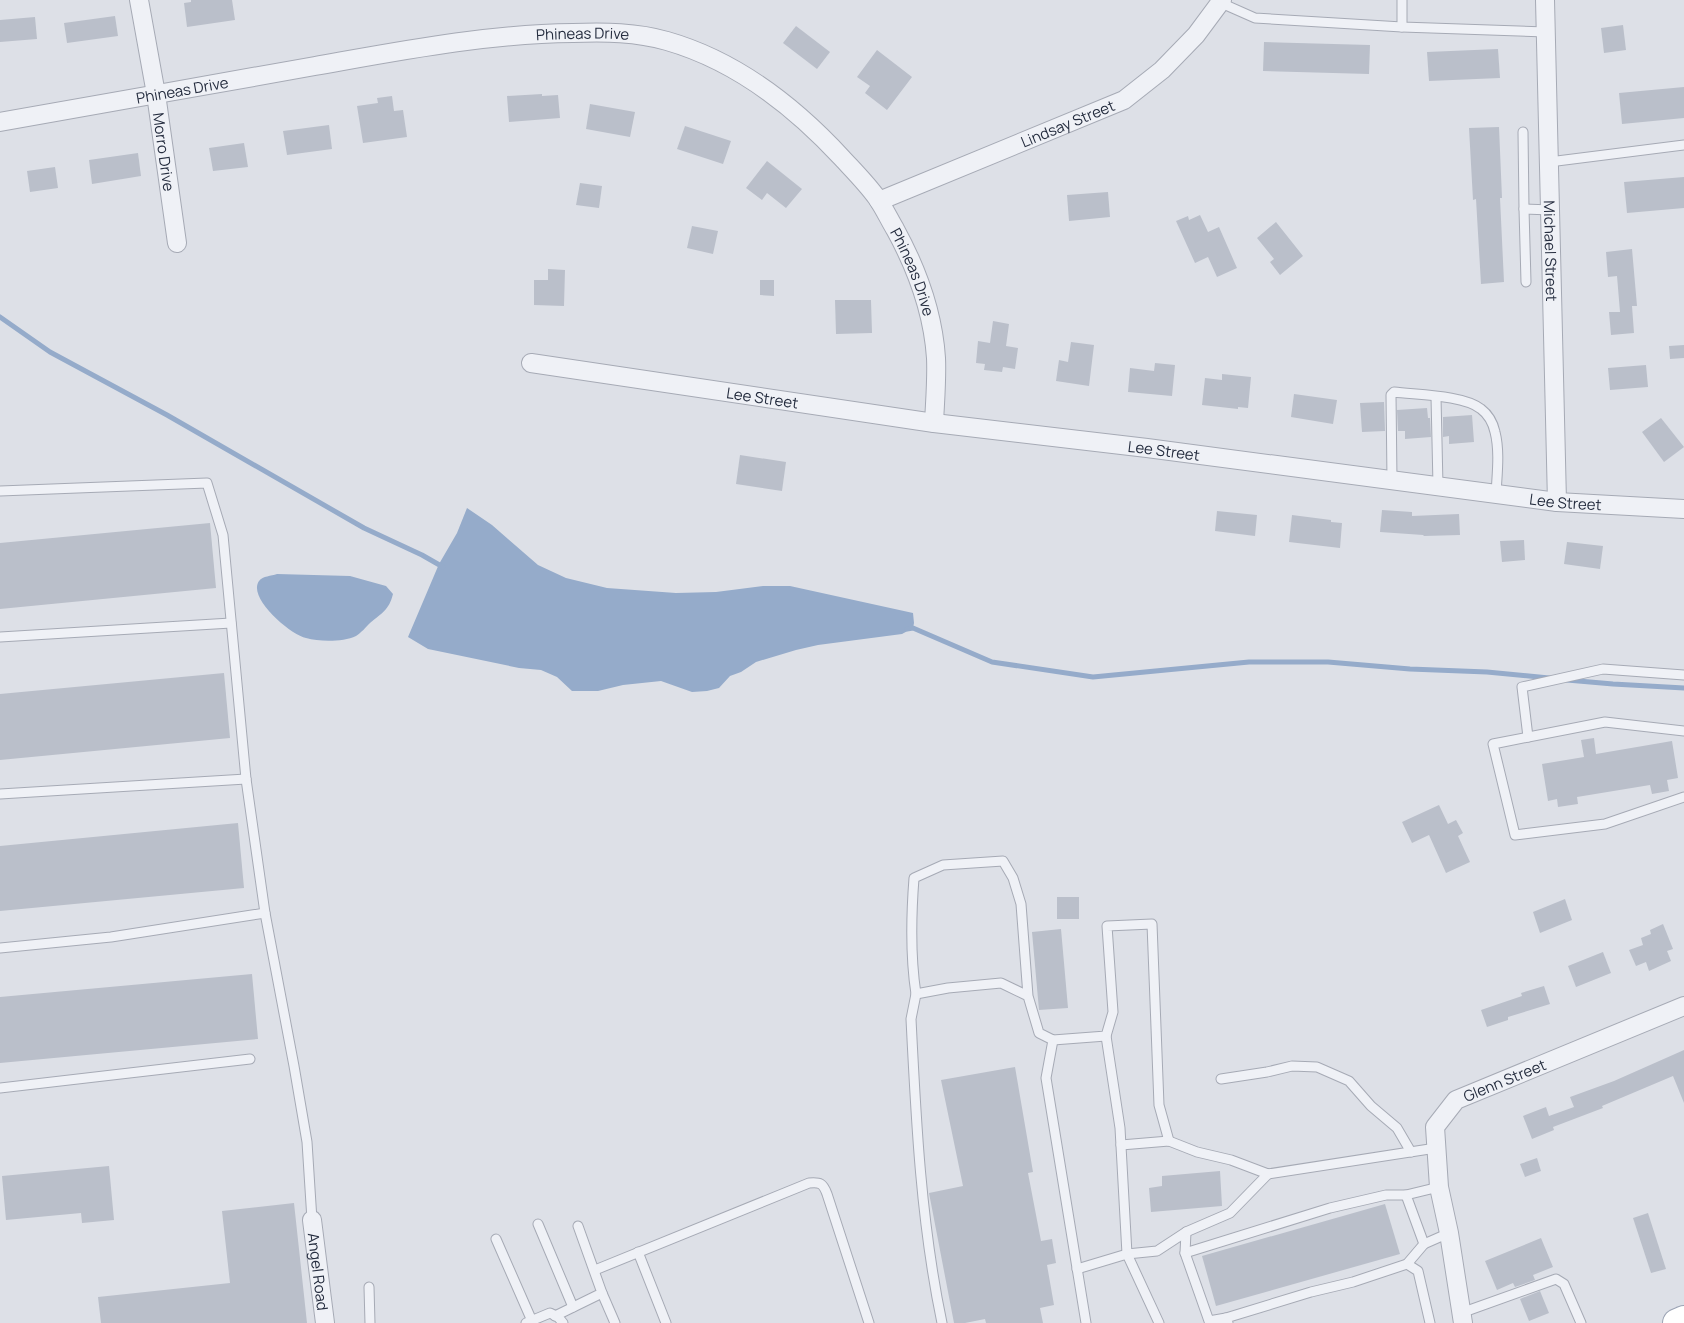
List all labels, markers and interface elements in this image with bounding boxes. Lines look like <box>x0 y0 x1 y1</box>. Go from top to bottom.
street label: Phineas Drive <box>535 22 630 45</box>
street label: Phineas Drive <box>134 71 230 108</box>
street label: Lindsay Street <box>1017 95 1118 152</box>
street label: Morro Drive <box>148 111 180 193</box>
street label: Michael Street <box>1539 200 1563 302</box>
street label: Phineas Drive <box>886 224 940 318</box>
street label: Lee Street <box>725 382 800 413</box>
street label: Lee Street <box>1127 435 1201 465</box>
street label: Lee Street <box>1528 488 1602 515</box>
street label: Glenn Street <box>1460 1054 1549 1106</box>
street label: Angel Road <box>303 1231 334 1312</box>

